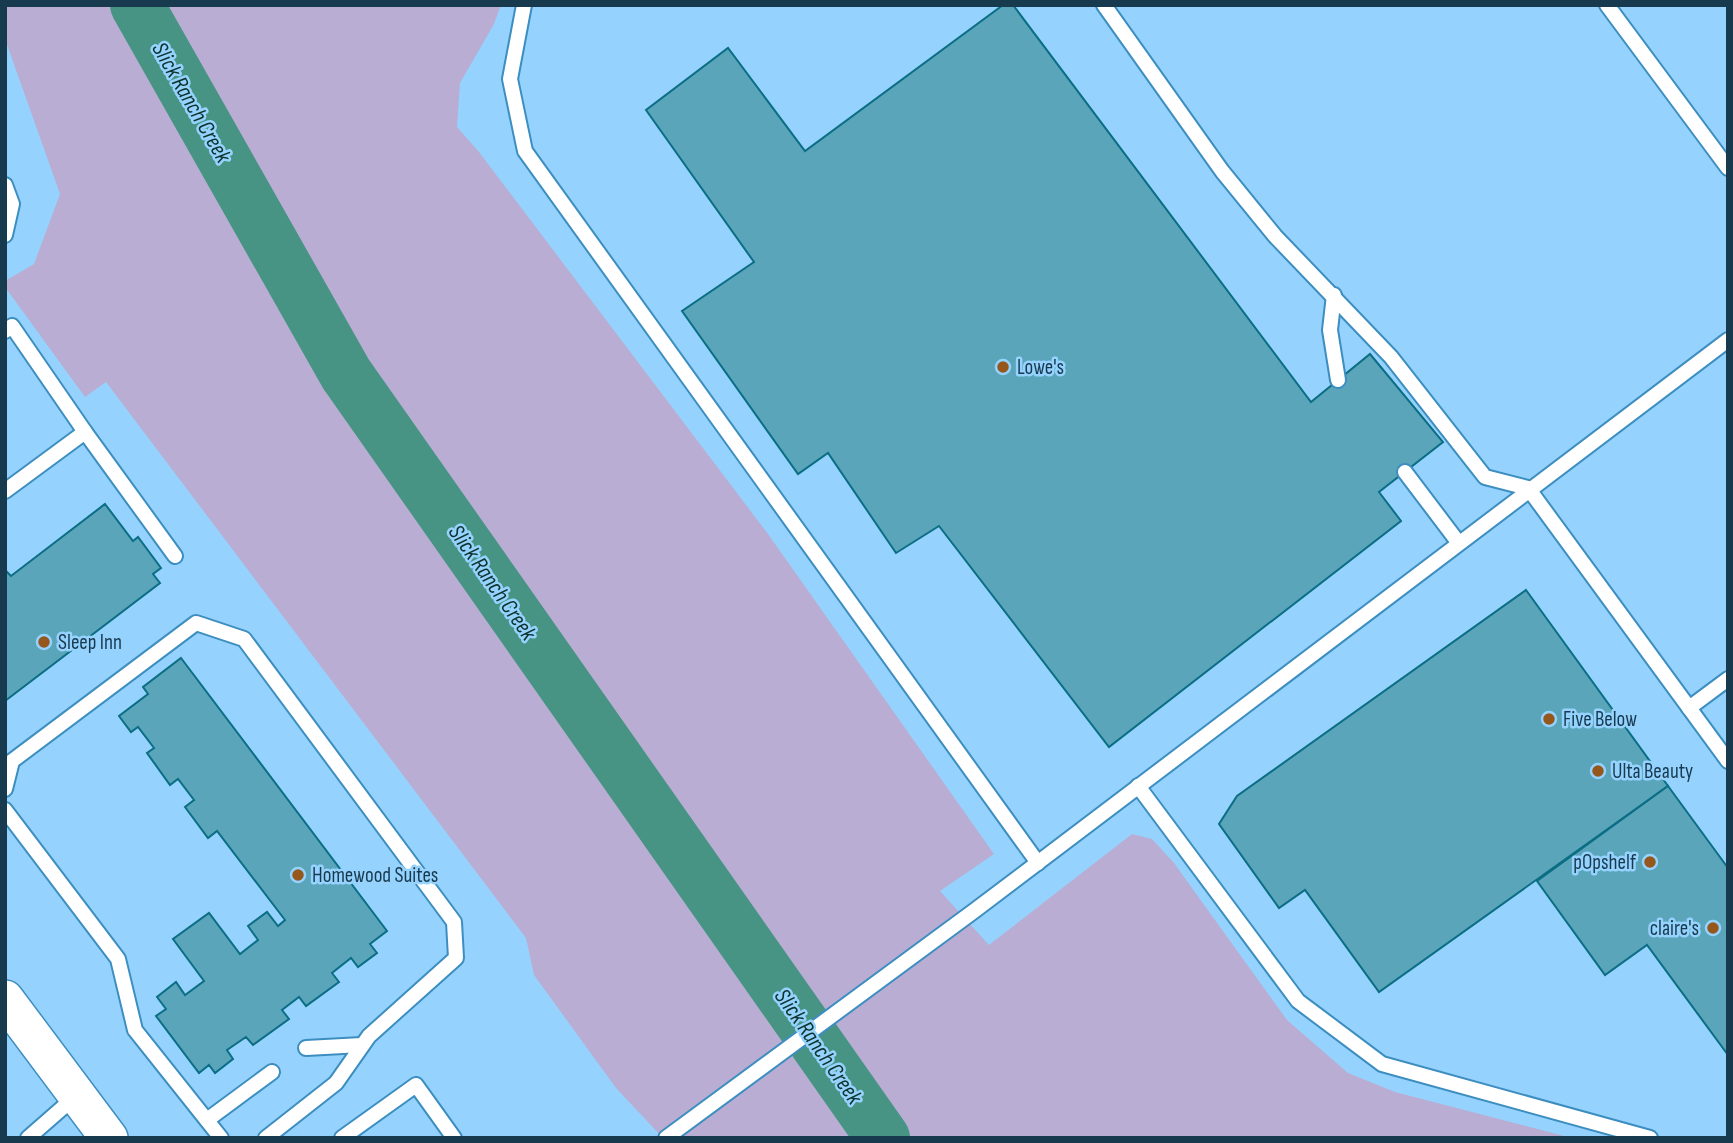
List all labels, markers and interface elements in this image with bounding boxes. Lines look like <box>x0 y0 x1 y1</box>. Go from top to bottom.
water label: Slick Ranch Creek <box>145 37 238 169</box>
place label: Lowe's <box>1017 355 1064 380</box>
marker: Lowe's <box>995 359 1011 375</box>
water label: Slick Ranch Creek <box>442 519 543 647</box>
place label: Sleep Inn <box>58 630 122 655</box>
marker: Sleep Inn <box>36 634 52 650</box>
place label: Five Below <box>1563 707 1637 732</box>
marker: Five Below <box>1541 711 1557 727</box>
place label: Ulta Beauty <box>1612 759 1693 784</box>
marker: Ulta Beauty <box>1590 763 1606 779</box>
place label: pOpshelf <box>1573 850 1637 875</box>
marker: pOpshelf <box>1642 854 1658 870</box>
place label: Homewood Suites <box>312 863 438 888</box>
marker: Homewood Suites <box>290 867 306 883</box>
place label: claire's <box>1650 916 1699 941</box>
marker: claire's <box>1705 920 1721 936</box>
water label: Slick Ranch Creek <box>768 983 869 1111</box>

